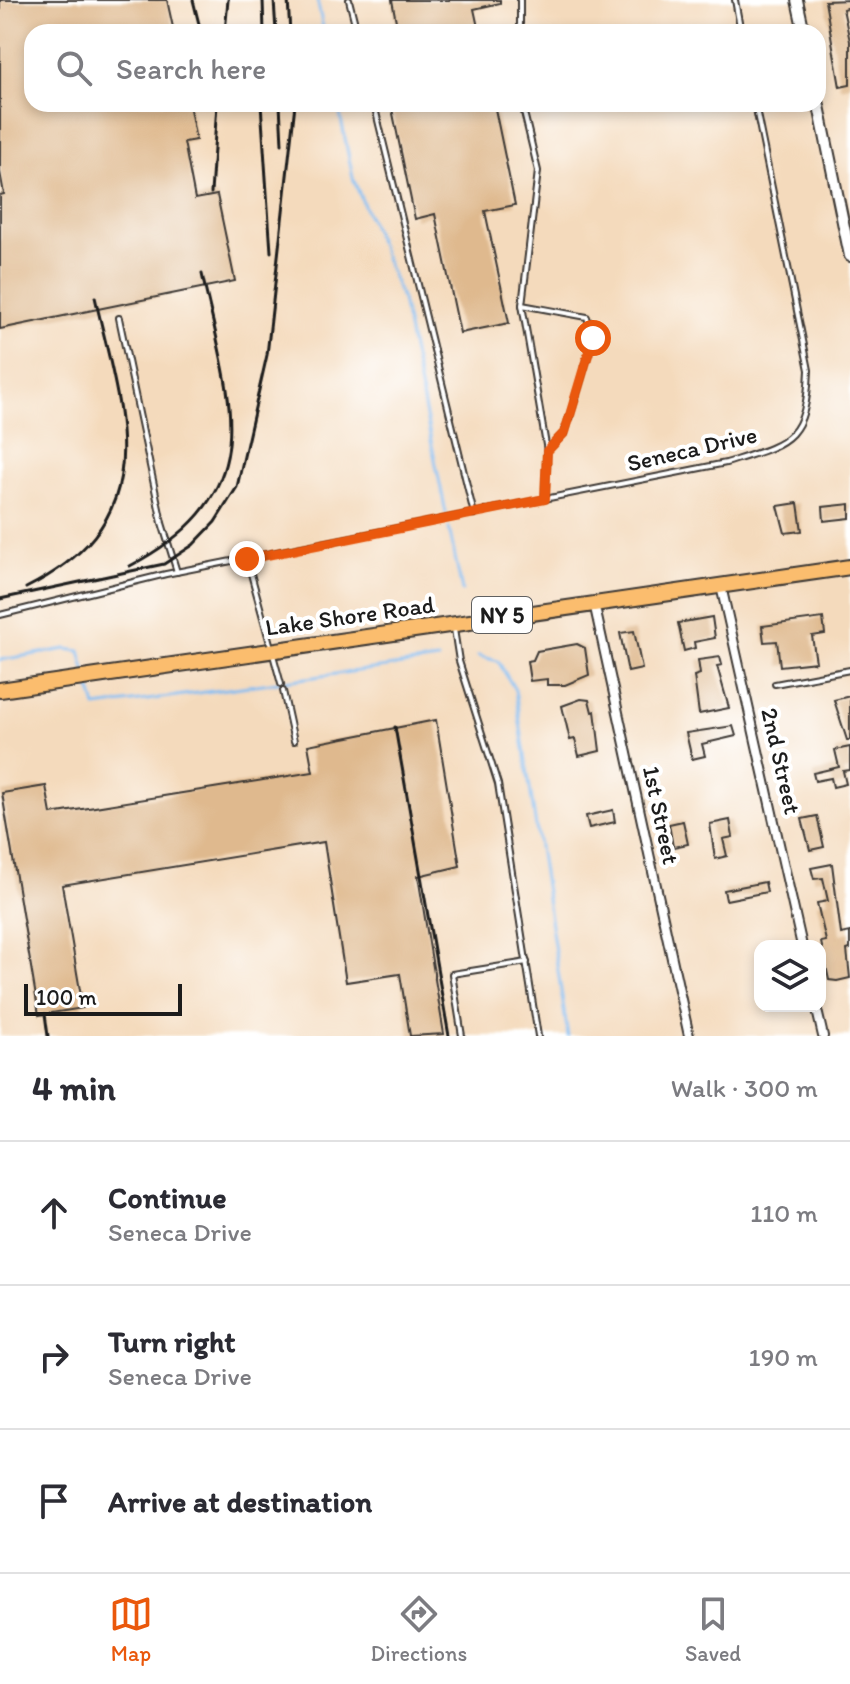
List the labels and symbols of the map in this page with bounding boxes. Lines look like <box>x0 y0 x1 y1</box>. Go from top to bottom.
route start <box>575 320 611 356</box>
street label: Seneca Drive <box>624 419 760 478</box>
route end <box>229 541 265 577</box>
street label: Lake Shore Road <box>263 589 437 642</box>
road number: NY 5 <box>472 597 532 633</box>
street label: 2nd Street <box>755 705 808 817</box>
street label: 1st Street <box>637 763 686 867</box>
scale bar <box>24 980 182 1016</box>

